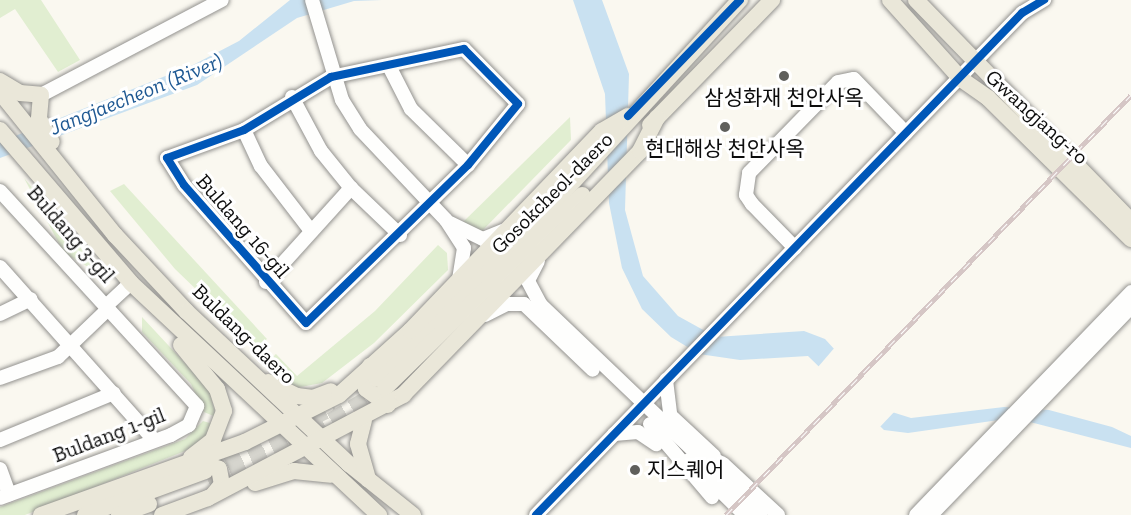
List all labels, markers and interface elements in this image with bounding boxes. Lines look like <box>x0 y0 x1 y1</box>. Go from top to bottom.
water label: Jangjaecheon (River) <box>46 47 226 141</box>
street label: Gwangjang-ro <box>980 64 1094 170</box>
marker: 삼성화재 천안사옥 <box>777 69 791 83</box>
place label: 삼성화재 천안사옥 <box>704 85 864 111</box>
marker: 현대해상 천안사옥 <box>718 120 732 134</box>
street label: Gosokcheol-daero <box>486 127 618 259</box>
place label: 현대해상 천안사옥 <box>645 136 805 162</box>
street label: Buldang 16-gil <box>191 169 295 283</box>
street label: Buldang 3-gil <box>22 180 120 288</box>
street label: Buldang-daero <box>187 279 301 389</box>
street label: Buldang 1-gil <box>49 402 169 468</box>
place label: 지스퀘어 <box>647 457 724 483</box>
marker: 지스퀘어 <box>628 463 642 477</box>

